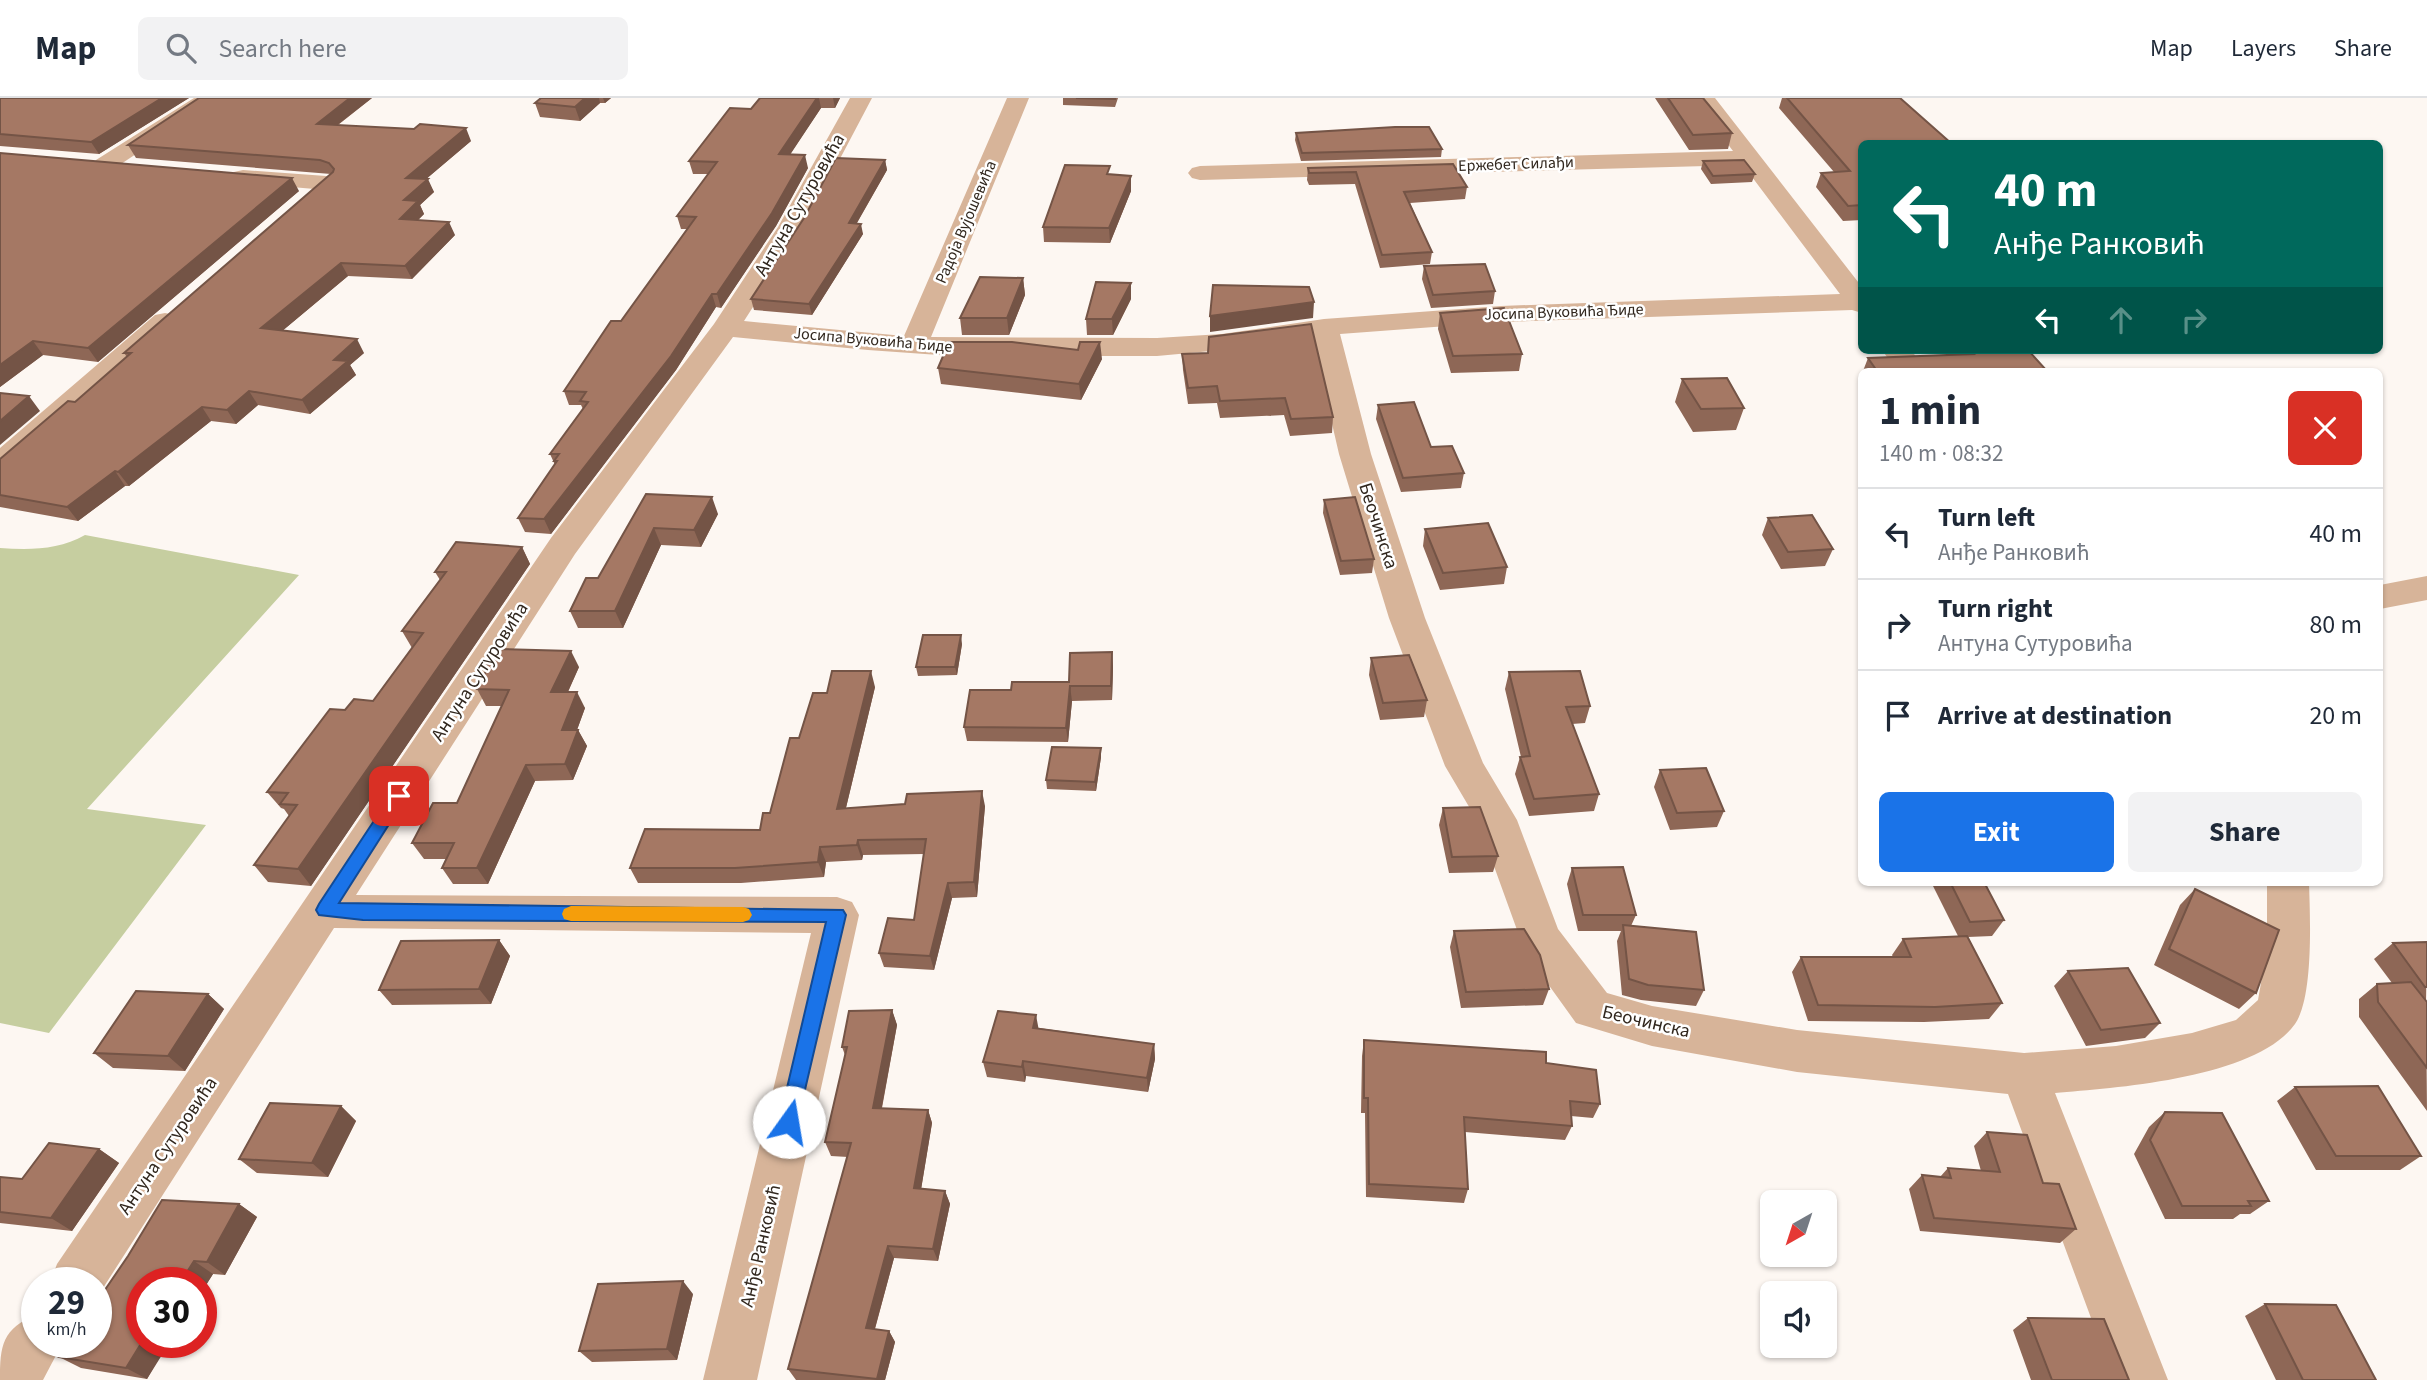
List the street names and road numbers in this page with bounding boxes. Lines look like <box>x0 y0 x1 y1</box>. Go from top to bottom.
street label: Антуна Сутуровића <box>748 129 852 281</box>
street label: Ержебет Силађи <box>1458 151 1574 177</box>
street label: Радоја Вујошевића <box>930 157 1002 287</box>
street label: Јосипа Вуковића Ђиде <box>1484 298 1644 326</box>
street label: Јосипа Вуковића Ђиде <box>793 322 953 358</box>
street label: Беочинска <box>1351 479 1405 573</box>
street label: Антуна Сутуровића <box>425 597 535 747</box>
street label: Беочинска <box>1599 999 1693 1045</box>
street label: Антуна Сутуровића <box>112 1072 224 1220</box>
street label: Анђе Ранковић <box>734 1182 788 1310</box>

